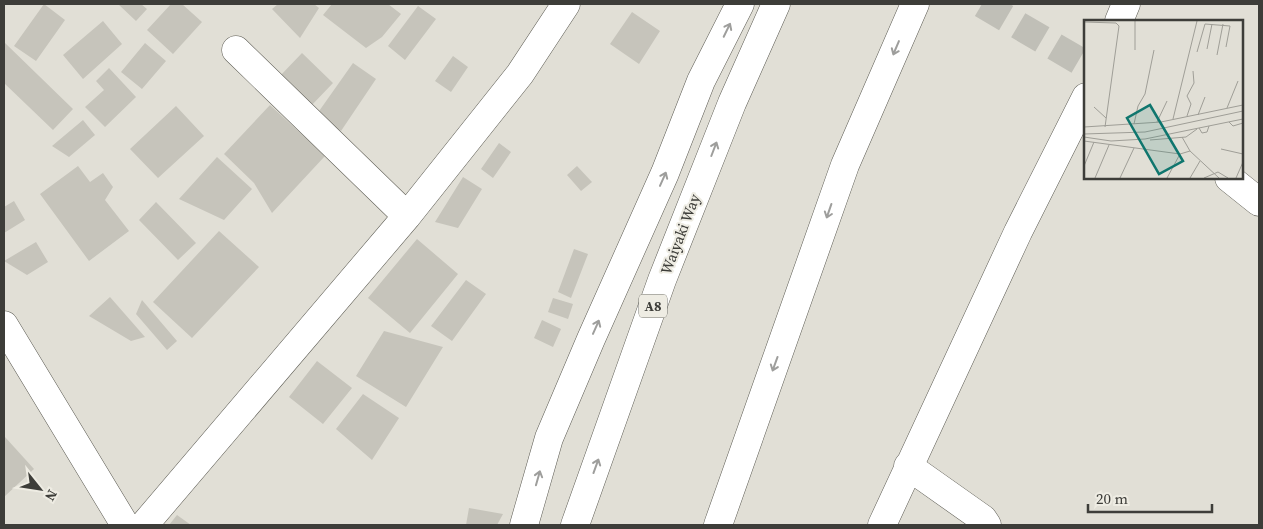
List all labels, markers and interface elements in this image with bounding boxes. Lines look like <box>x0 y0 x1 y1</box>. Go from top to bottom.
inset map <box>1084 20 1243 179</box>
one-way arrow <box>723 23 732 38</box>
one-way arrow <box>890 40 900 55</box>
one-way arrow <box>710 142 719 157</box>
one-way arrow <box>658 172 668 187</box>
street label: Waiyaki Way <box>655 190 705 277</box>
one-way arrow <box>824 202 833 218</box>
road number: A8 <box>639 294 667 318</box>
one-way arrow <box>592 320 602 335</box>
one-way arrow <box>770 356 779 371</box>
one-way arrow <box>592 459 601 474</box>
north arrow <box>15 464 65 514</box>
one-way arrow <box>533 471 543 487</box>
scale bar <box>1088 482 1212 514</box>
text: N <box>40 486 62 505</box>
text: 20 m <box>1096 488 1128 509</box>

